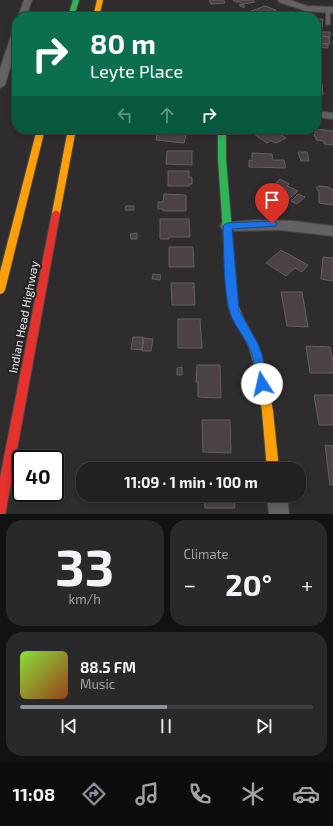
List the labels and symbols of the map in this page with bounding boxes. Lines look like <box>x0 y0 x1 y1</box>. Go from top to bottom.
pin <box>255 183 289 224</box>
street label: Indian Head Highway <box>5 259 41 374</box>
position arrow <box>241 363 283 405</box>
speed limit sign: 40 <box>12 450 64 502</box>

